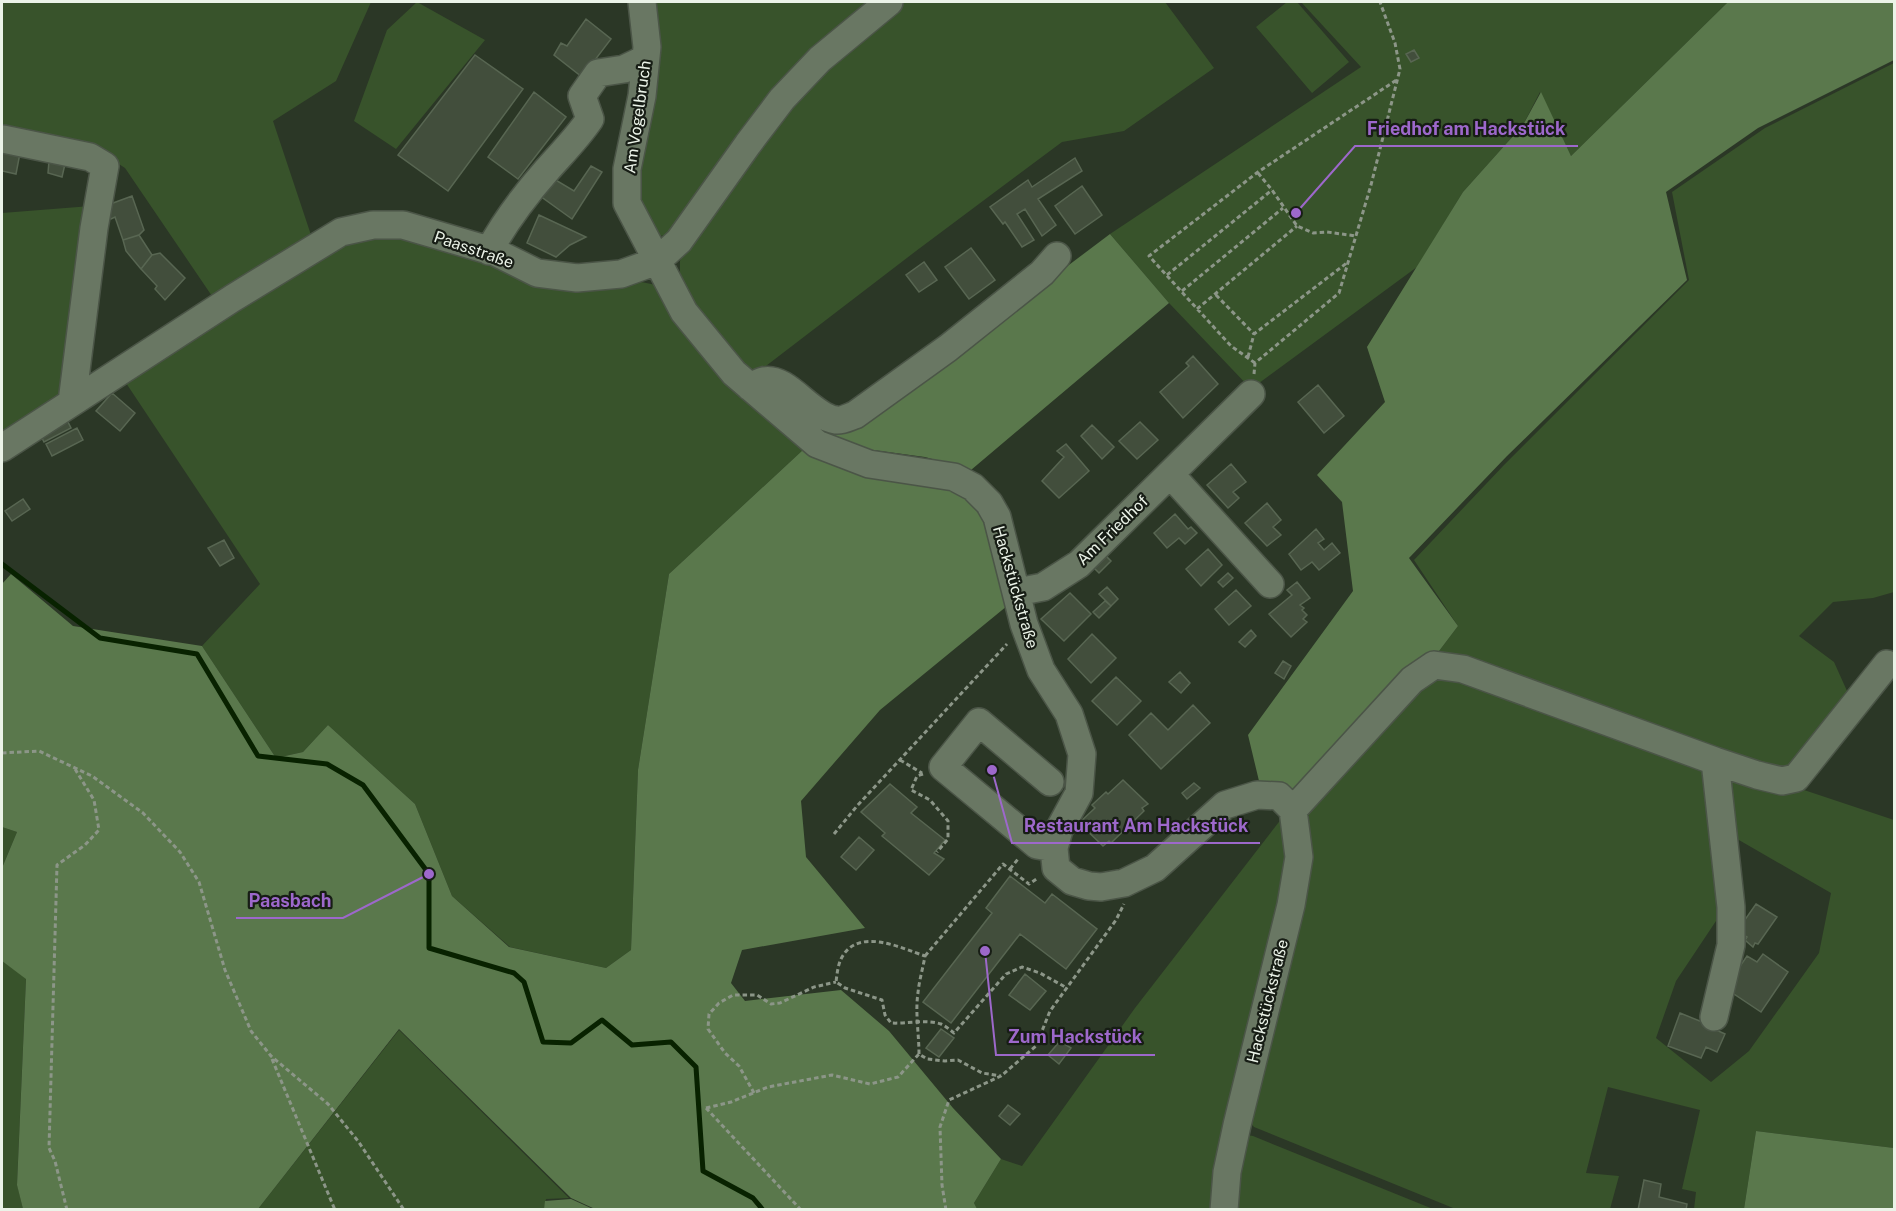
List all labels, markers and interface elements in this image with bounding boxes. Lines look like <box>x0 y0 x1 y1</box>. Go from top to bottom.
street label: Am Vogelbruch <box>620 59 655 175</box>
callout: Friedhof am Hackstück <box>1355 110 1578 146</box>
text: Friedhof am Hackstück <box>1367 118 1566 139</box>
street label: Paasstraße <box>431 227 516 272</box>
street label: Am Friedhof <box>1073 492 1152 569</box>
street label: Hackstückstraße <box>989 524 1042 651</box>
callout: Restaurant Am Hackstück <box>1012 807 1260 843</box>
text: Restaurant Am Hackstück <box>1024 815 1249 836</box>
callout: Paasbach <box>236 882 343 918</box>
text: Paasbach <box>249 890 331 911</box>
street label: Hackstückstraße <box>1243 937 1292 1065</box>
callout: Zum Hackstück <box>996 1019 1155 1055</box>
text: Zum Hackstück <box>1008 1026 1143 1047</box>

